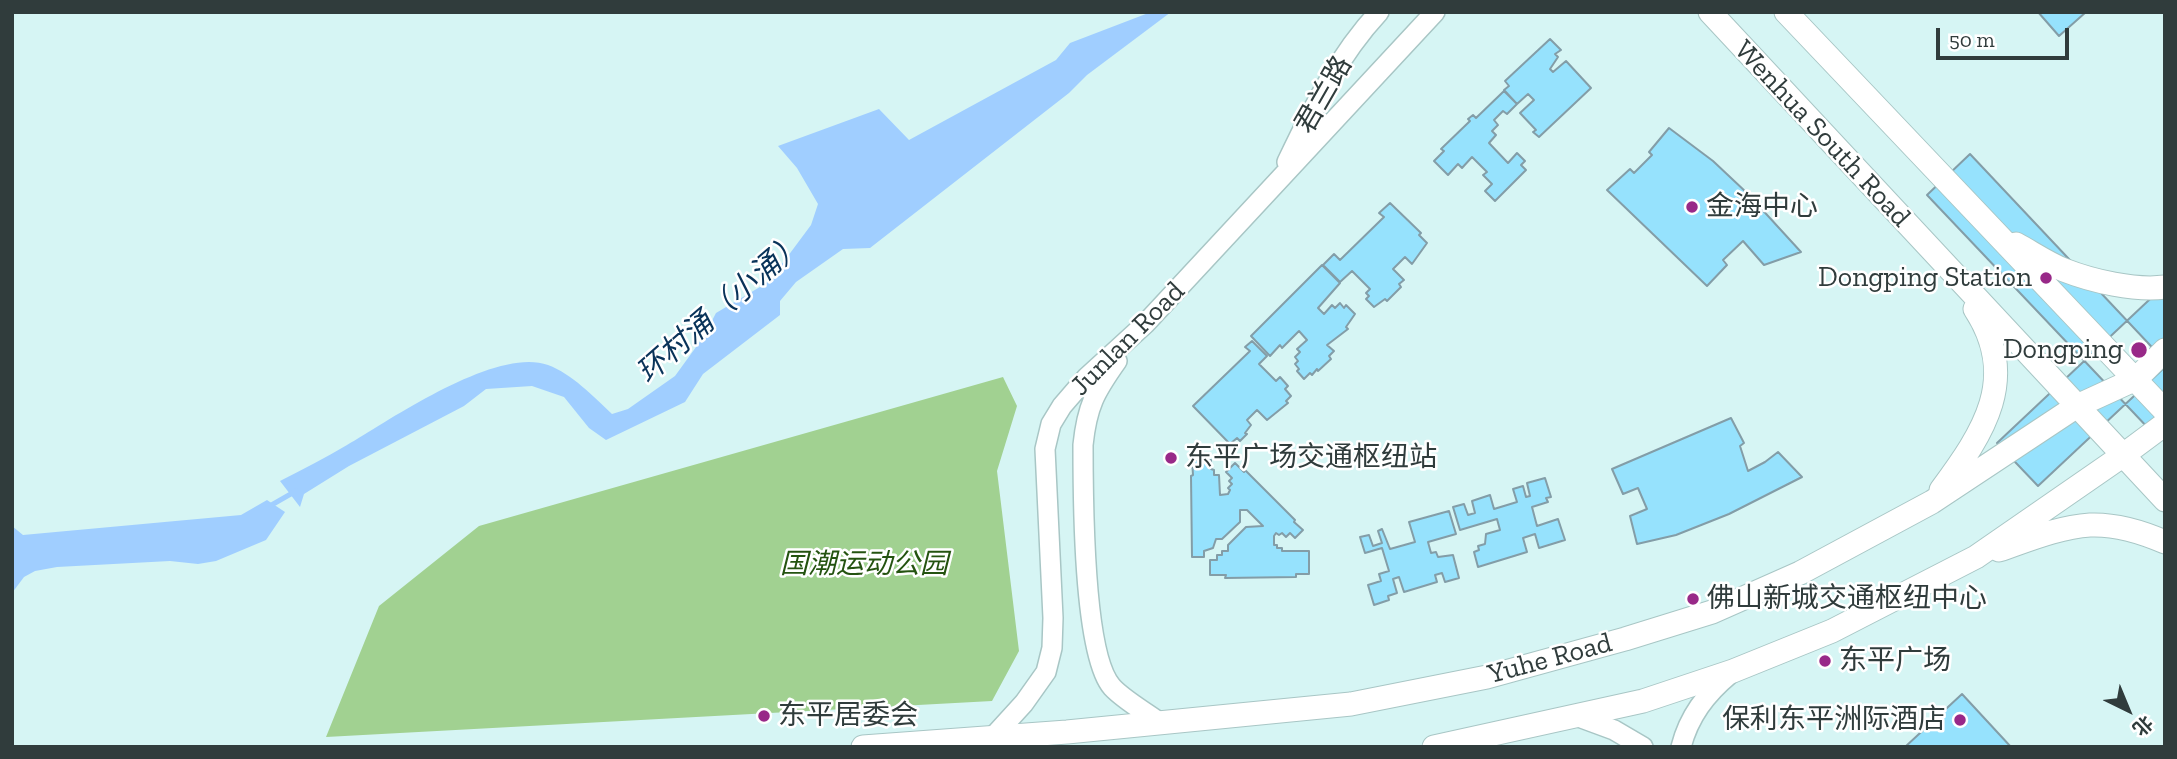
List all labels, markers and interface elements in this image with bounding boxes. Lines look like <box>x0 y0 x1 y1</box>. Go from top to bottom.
scale bar <box>1939 14 2072 58</box>
text: 50 m <box>1949 27 1995 52</box>
street label: Wenhua South Road <box>1727 34 1917 234</box>
street label: 君兰路 <box>1288 50 1360 140</box>
place label: 金海中心 <box>1706 190 1818 224</box>
marker: 金海中心 <box>1684 199 1700 215</box>
water label: 环村涌（小涌） <box>630 227 812 391</box>
place label: Dongping Station <box>1818 261 2032 295</box>
marker: Dongping Station <box>2038 270 2054 286</box>
street label: Junlan Road <box>1064 275 1192 403</box>
place label: Dongping <box>2003 333 2123 367</box>
marker: Dongping <box>2129 340 2149 360</box>
place label: 东平广场交通枢纽站 <box>1185 441 1437 475</box>
marker: 东平广场交通枢纽站 <box>1163 450 1179 466</box>
park label: 国潮运动公园 <box>780 548 948 582</box>
place label: 佛山新城交通枢纽中心 <box>1707 582 1987 616</box>
marker: 佛山新城交通枢纽中心 <box>1685 591 1701 607</box>
street label: Yuhe Road <box>1484 626 1616 692</box>
place label: 东平广场 <box>1839 644 1951 678</box>
marker: 东平广场 <box>1817 653 1833 669</box>
north arrow <box>2093 675 2163 745</box>
place label: 东平居委会 <box>778 699 918 733</box>
place label: 保利东平洲际酒店 <box>1722 703 1946 737</box>
marker: 东平居委会 <box>756 708 772 724</box>
text: 北 <box>2128 711 2157 741</box>
marker: 保利东平洲际酒店 <box>1952 712 1968 728</box>

